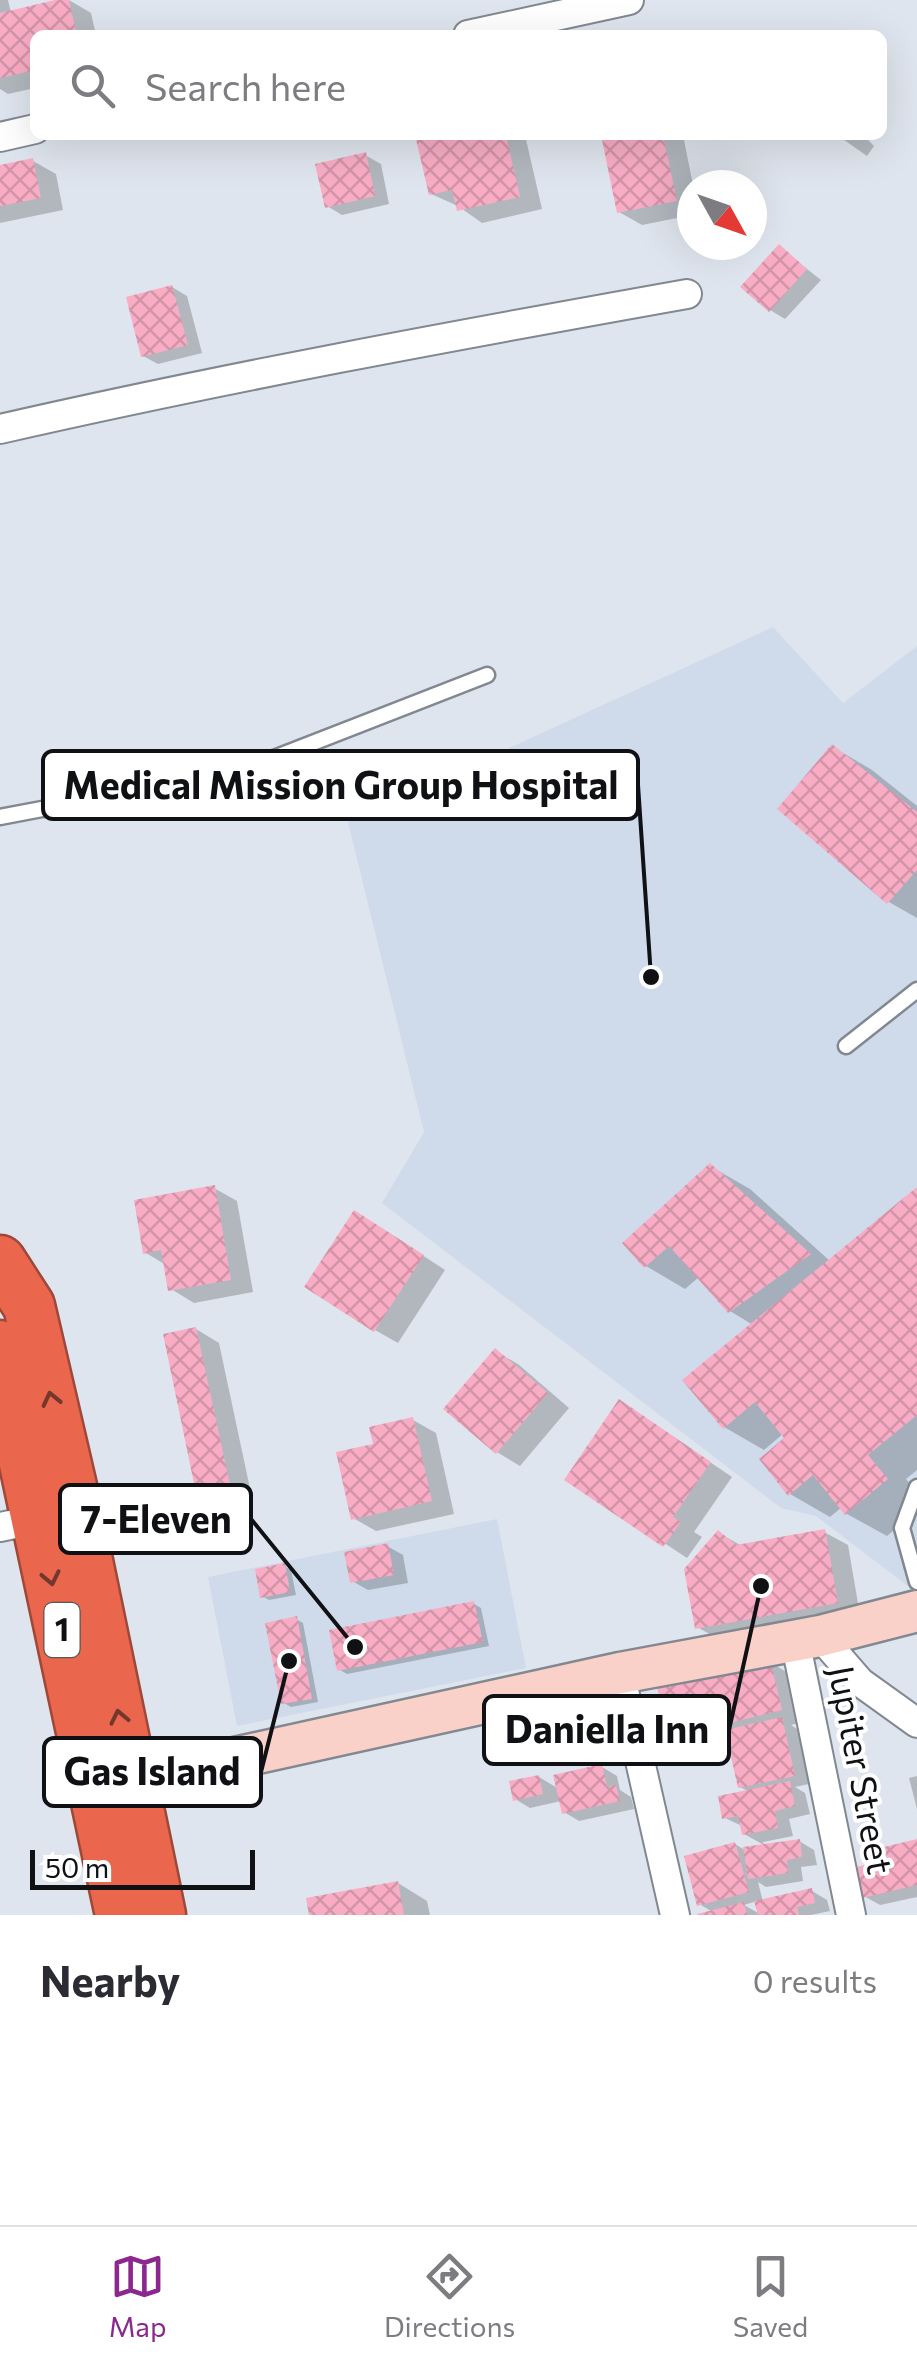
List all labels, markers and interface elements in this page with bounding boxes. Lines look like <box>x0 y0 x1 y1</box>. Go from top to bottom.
search box <box>30 30 887 140</box>
icon: search <box>65 58 120 113</box>
text: Search here <box>145 62 346 109</box>
north arrow <box>677 170 767 260</box>
callout: Medical Mission Group Hospital <box>43 751 638 819</box>
text: Medical Mission Group Hospital <box>63 760 619 807</box>
one-way arrow <box>42 1391 63 1408</box>
callout: 7-Eleven <box>60 1485 251 1553</box>
text: 7-Eleven <box>80 1494 232 1541</box>
one-way arrow <box>40 1569 61 1586</box>
road number: 1 <box>44 1603 80 1657</box>
street label: Jupiter Street <box>821 1662 904 1877</box>
callout: Daniella Inn <box>484 1696 729 1764</box>
text: Daniella Inn <box>505 1704 709 1751</box>
one-way arrow <box>109 1709 130 1726</box>
callout: Gas Island <box>44 1738 261 1806</box>
text: Gas Island <box>64 1746 240 1793</box>
scale bar <box>30 1845 255 1890</box>
text: 50 m <box>45 1850 109 1884</box>
text: Nearby <box>40 1954 180 2006</box>
text: 0 results <box>753 1960 877 2000</box>
tab: Map <box>109 2249 166 2343</box>
tab: Directions <box>384 2249 515 2343</box>
tab: Saved <box>733 2249 808 2343</box>

